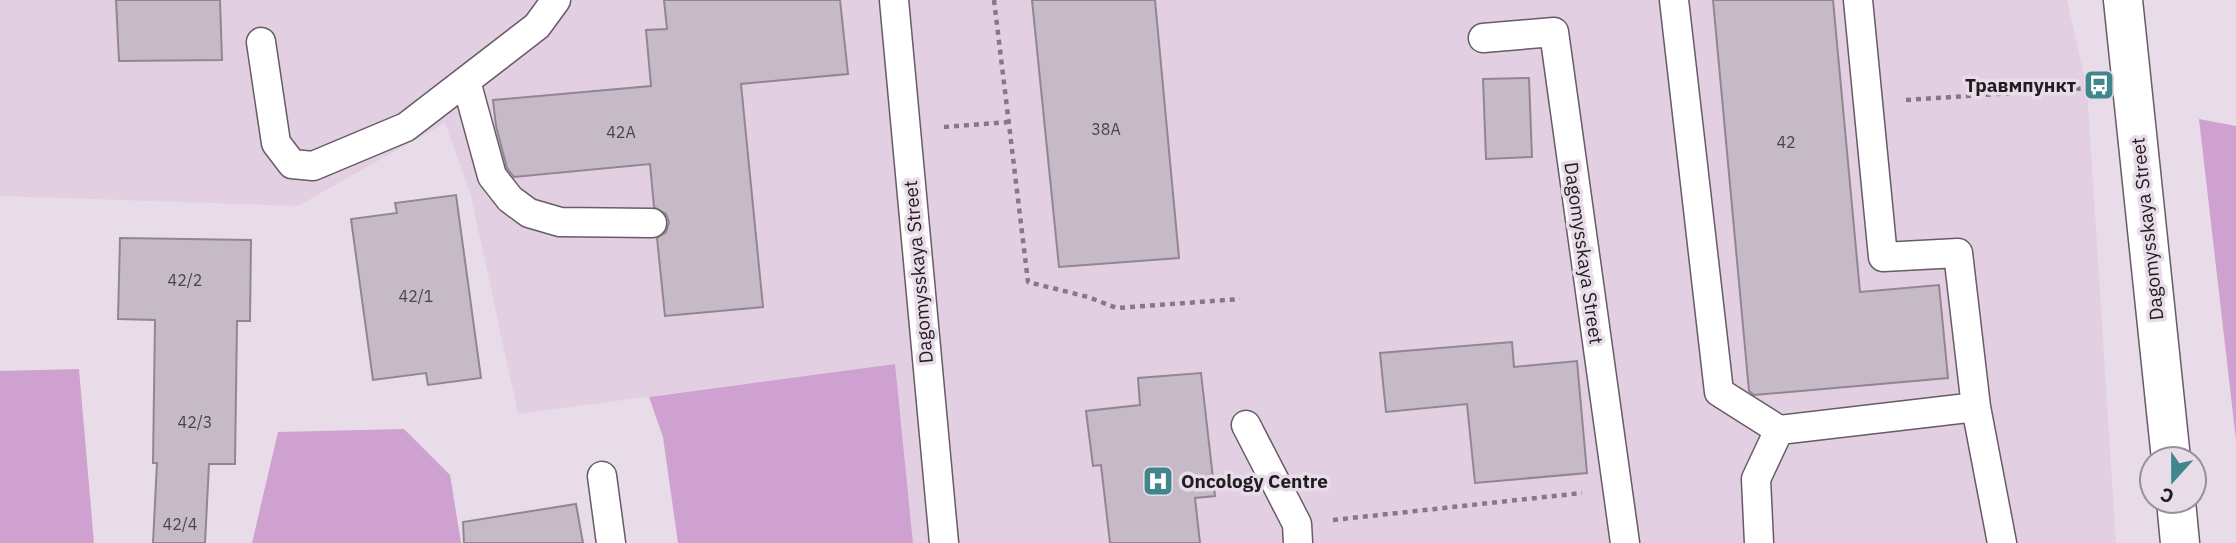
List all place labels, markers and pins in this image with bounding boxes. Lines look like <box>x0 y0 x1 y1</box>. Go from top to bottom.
bus stop icon: Травмпункт <box>2082 68 2116 102</box>
place label: Травмпункт <box>1965 73 2076 97</box>
hospital icon: Oncology Centre <box>1141 464 1175 498</box>
place label: Oncology Centre <box>1181 469 1328 493</box>

